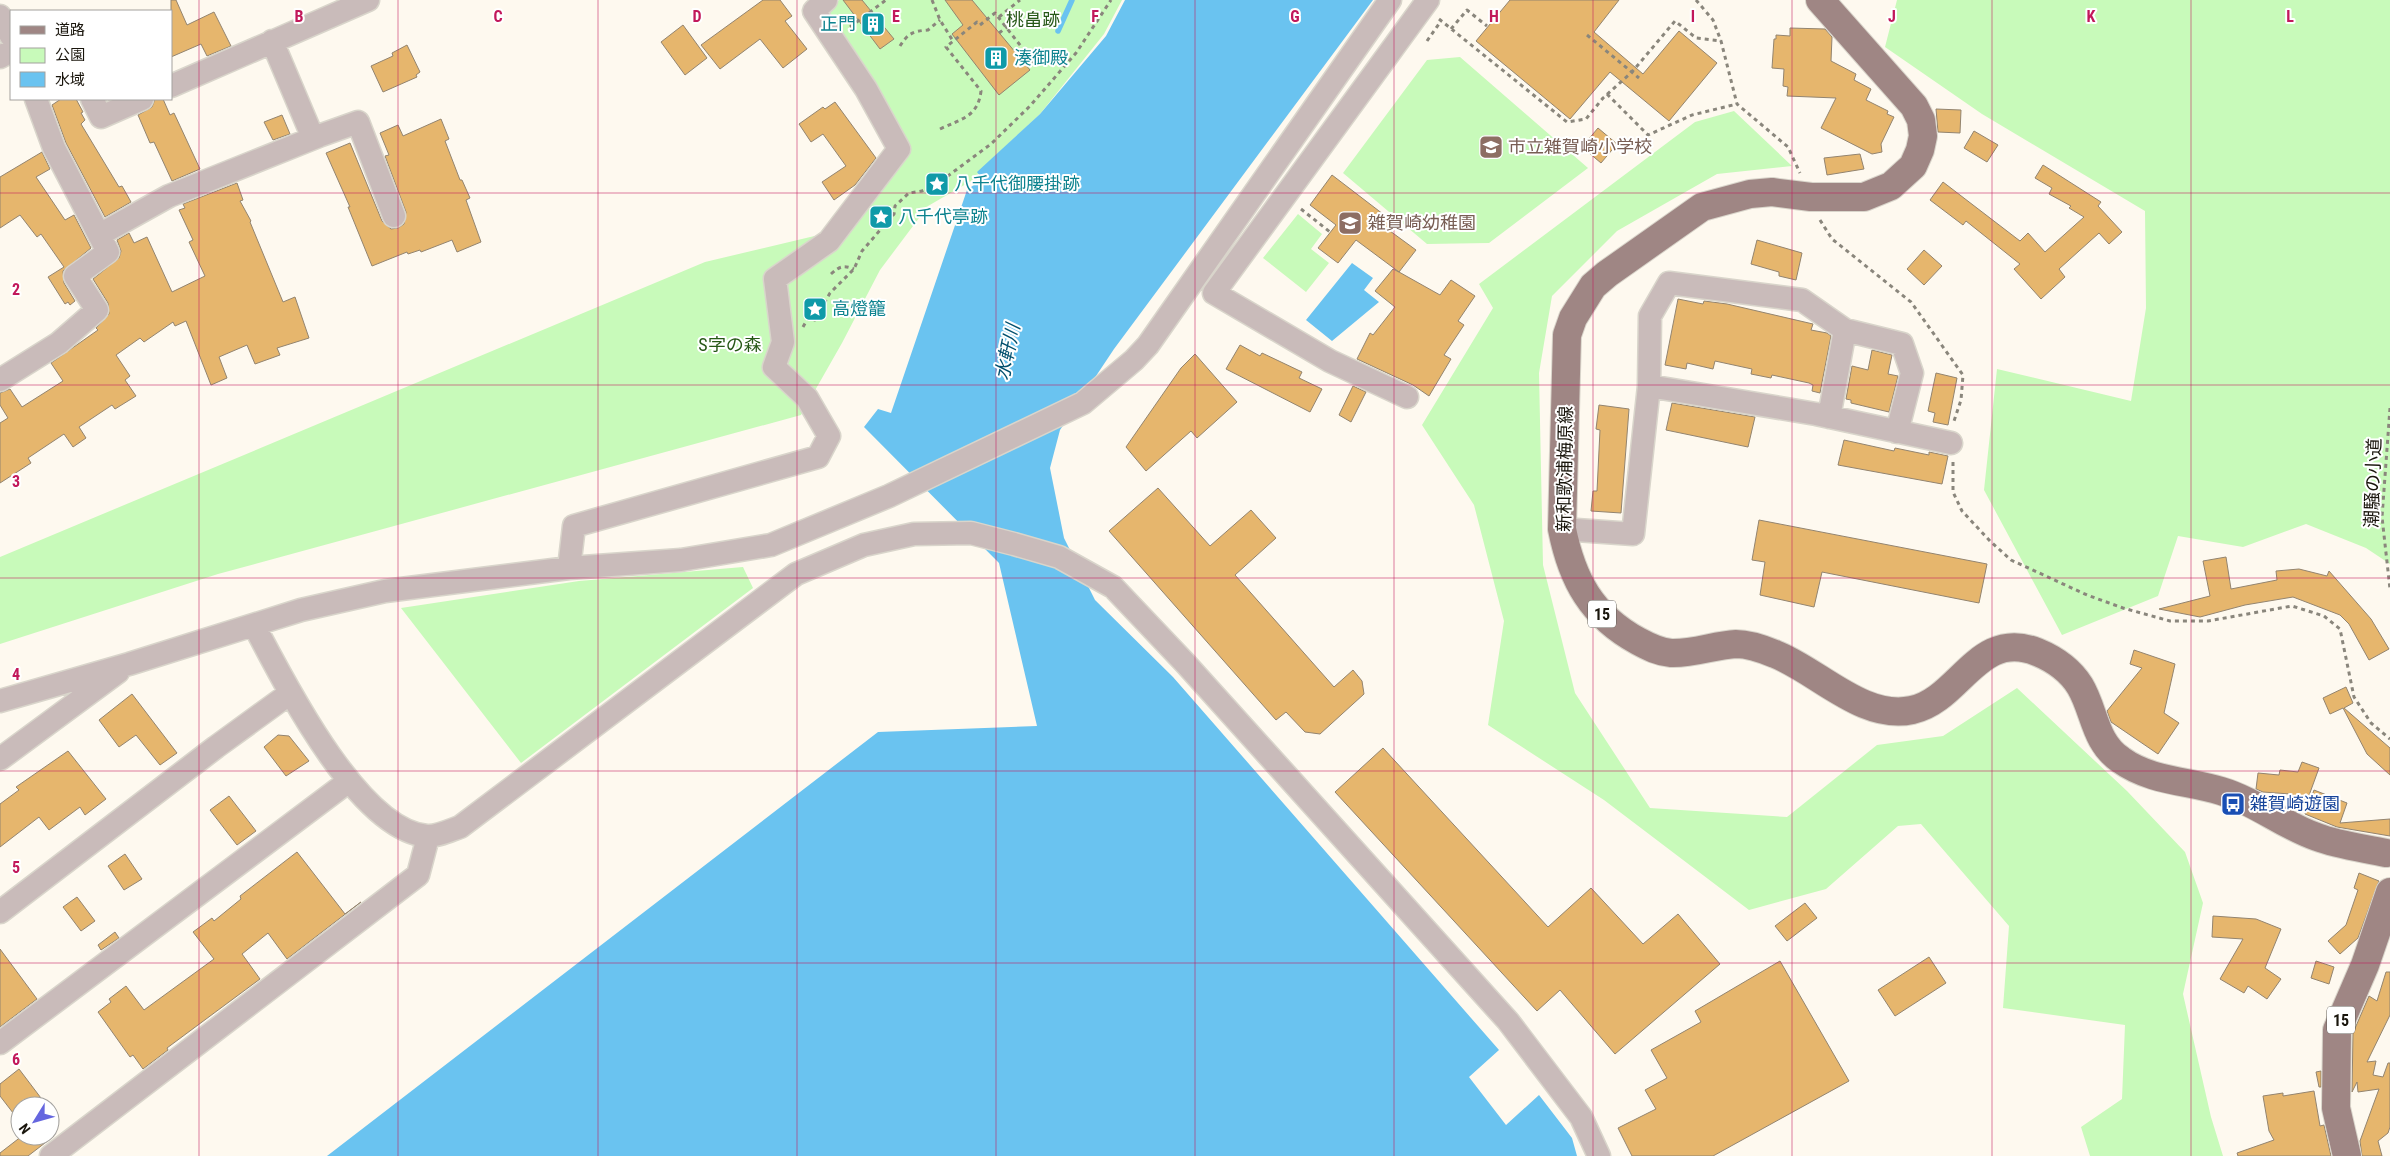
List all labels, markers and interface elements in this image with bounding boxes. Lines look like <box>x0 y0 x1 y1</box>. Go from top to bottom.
text: B <box>295 7 304 26</box>
text: C <box>493 7 503 26</box>
text: D <box>692 7 702 26</box>
text: E <box>892 7 900 26</box>
text: F <box>1091 7 1099 26</box>
text: G <box>1290 7 1300 26</box>
text: H <box>1489 7 1499 26</box>
text: I <box>1691 7 1695 26</box>
text: J <box>1888 7 1896 26</box>
text: K <box>2087 7 2096 26</box>
text: L <box>2286 7 2294 26</box>
park label: 桃畠跡 <box>1006 9 1060 30</box>
legend <box>10 10 172 100</box>
building icon: 正門 <box>860 11 886 37</box>
place label: 正門 <box>820 13 856 34</box>
text: 道路 <box>55 21 85 39</box>
building icon: 湊御殿 <box>983 45 1009 71</box>
text: 公園 <box>55 46 85 64</box>
place label: 湊御殿 <box>1014 47 1068 68</box>
text: 水域 <box>55 71 85 89</box>
school or university icon: 市立雑賀崎小学校 <box>1478 134 1504 160</box>
place label: 市立雑賀崎小学校 <box>1508 136 1652 157</box>
place icon: 八千代御腰掛跡 <box>924 171 950 197</box>
place label: 八千代御腰掛跡 <box>954 173 1080 194</box>
place icon: 八千代亭跡 <box>868 204 894 230</box>
place label: 八千代亭跡 <box>898 206 988 227</box>
school or university icon: 雑賀崎幼稚園 <box>1337 210 1363 236</box>
place label: 雑賀崎幼稚園 <box>1368 212 1476 233</box>
text: 2 <box>12 280 20 299</box>
place icon: 高燈籠 <box>802 296 828 322</box>
place label: 高燈籠 <box>832 298 886 319</box>
water label: 水軒川 <box>990 320 1025 382</box>
park label: S字の森 <box>698 334 762 355</box>
street label: 新和歌浦梅原線 <box>1553 406 1576 532</box>
street label: 潮騒の小道 <box>2360 438 2385 528</box>
text: 3 <box>12 472 20 491</box>
road number: 15 <box>1588 600 1616 628</box>
text: 4 <box>12 665 20 684</box>
bus stop icon: 雑賀崎遊園 <box>2220 791 2246 817</box>
place label: 雑賀崎遊園 <box>2250 793 2340 814</box>
text: 5 <box>12 858 20 877</box>
road number: 15 <box>2327 1006 2355 1034</box>
text: 6 <box>12 1050 20 1069</box>
north arrow <box>10 1096 60 1146</box>
text: N <box>16 1121 34 1137</box>

